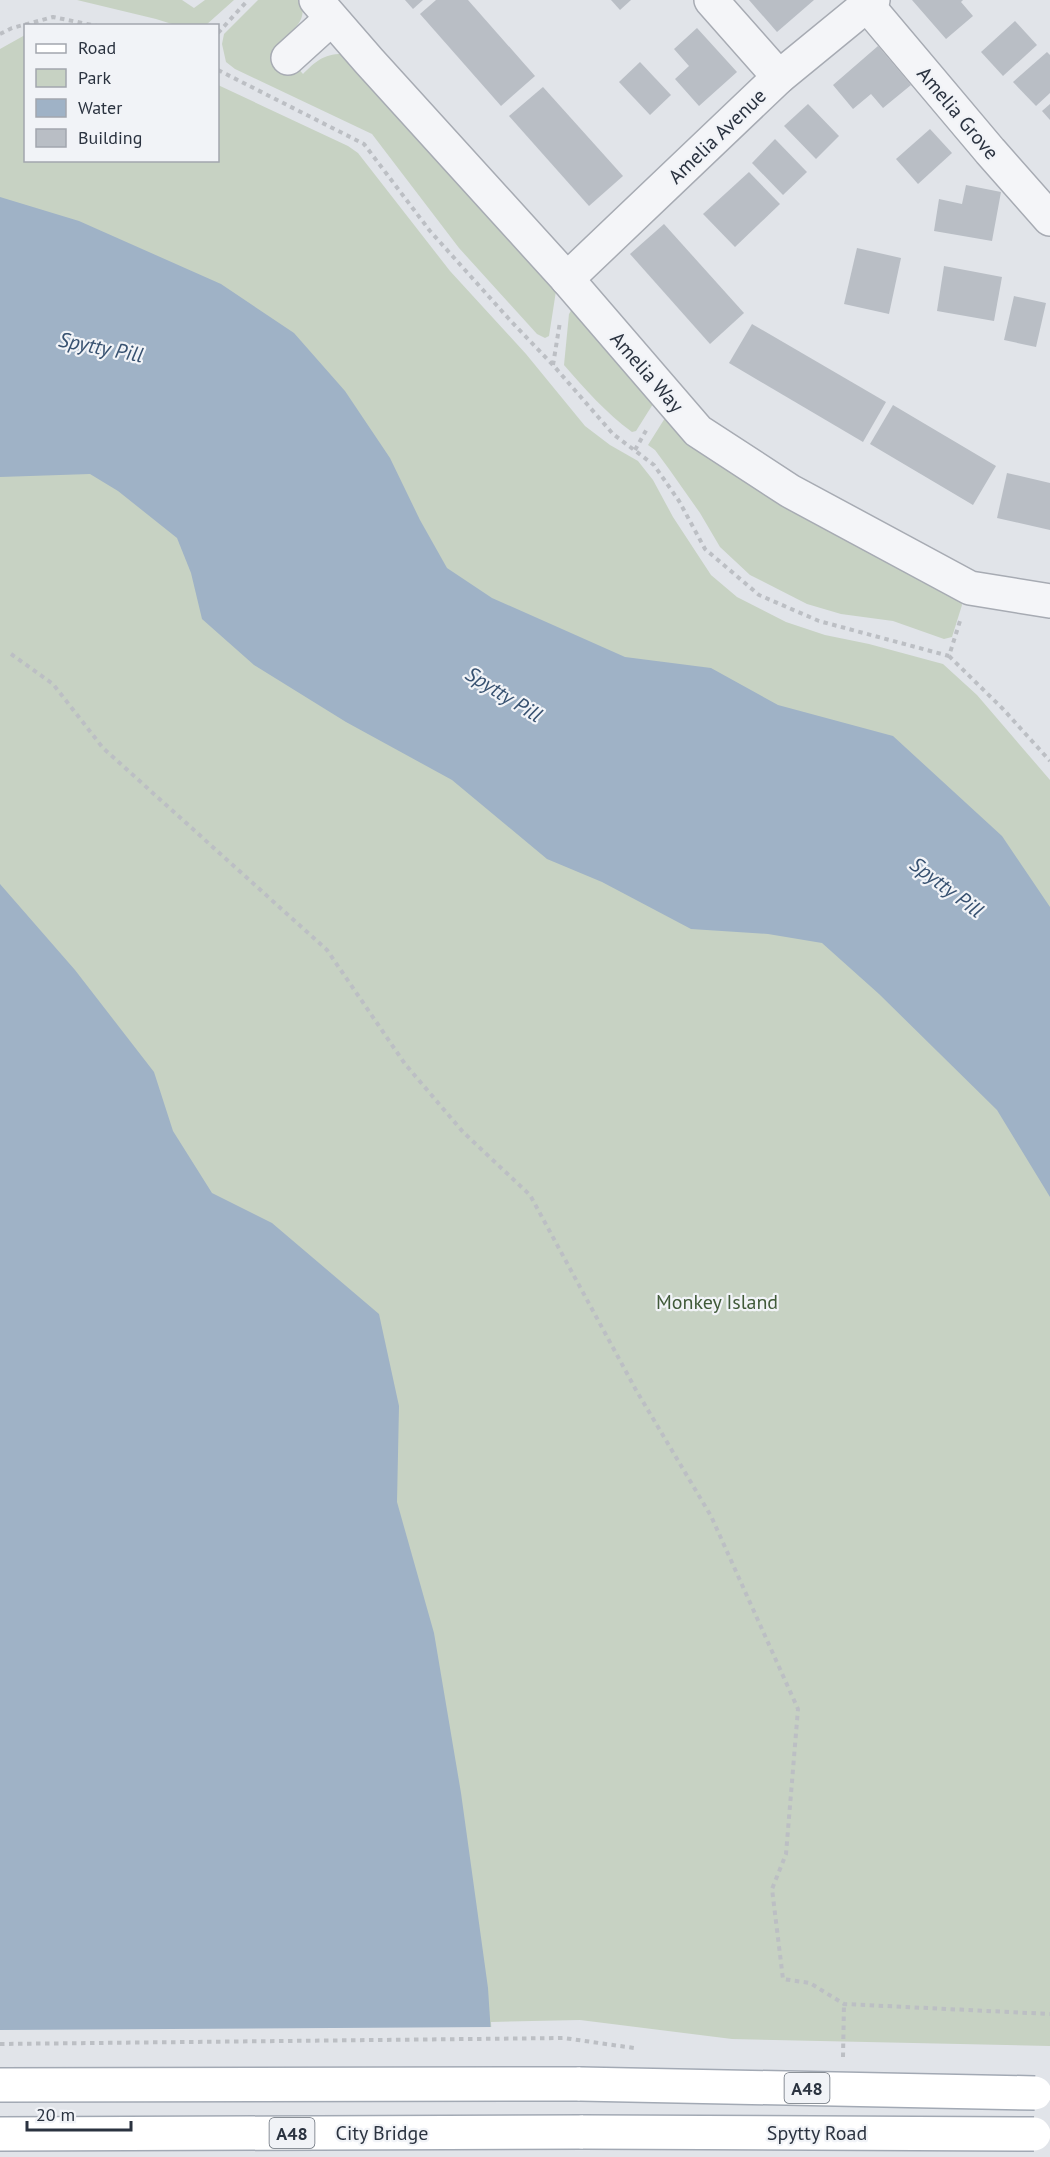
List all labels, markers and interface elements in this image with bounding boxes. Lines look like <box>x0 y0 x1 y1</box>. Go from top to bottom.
legend <box>24 24 219 162</box>
text: Road <box>78 36 116 59</box>
street label: Amelia Grove <box>912 61 1004 165</box>
text: Park <box>78 66 111 89</box>
street label: Amelia Avenue <box>663 83 771 189</box>
text: Water <box>78 96 122 119</box>
text: Building <box>78 126 142 149</box>
water label: Spytty Pill <box>56 326 146 368</box>
street label: Amelia Way <box>605 326 690 418</box>
water label: Spytty Pill <box>461 660 548 728</box>
water label: Spytty Pill <box>905 850 990 924</box>
park label: Monkey Island <box>656 1289 778 1315</box>
road number: A48 <box>784 2073 830 2103</box>
scale bar <box>27 2094 130 2132</box>
text: 20 m <box>36 2103 75 2126</box>
road number: A48 <box>270 2118 314 2148</box>
street label: City Bridge <box>336 2120 429 2146</box>
street label: Spytty Road <box>767 2120 867 2146</box>

